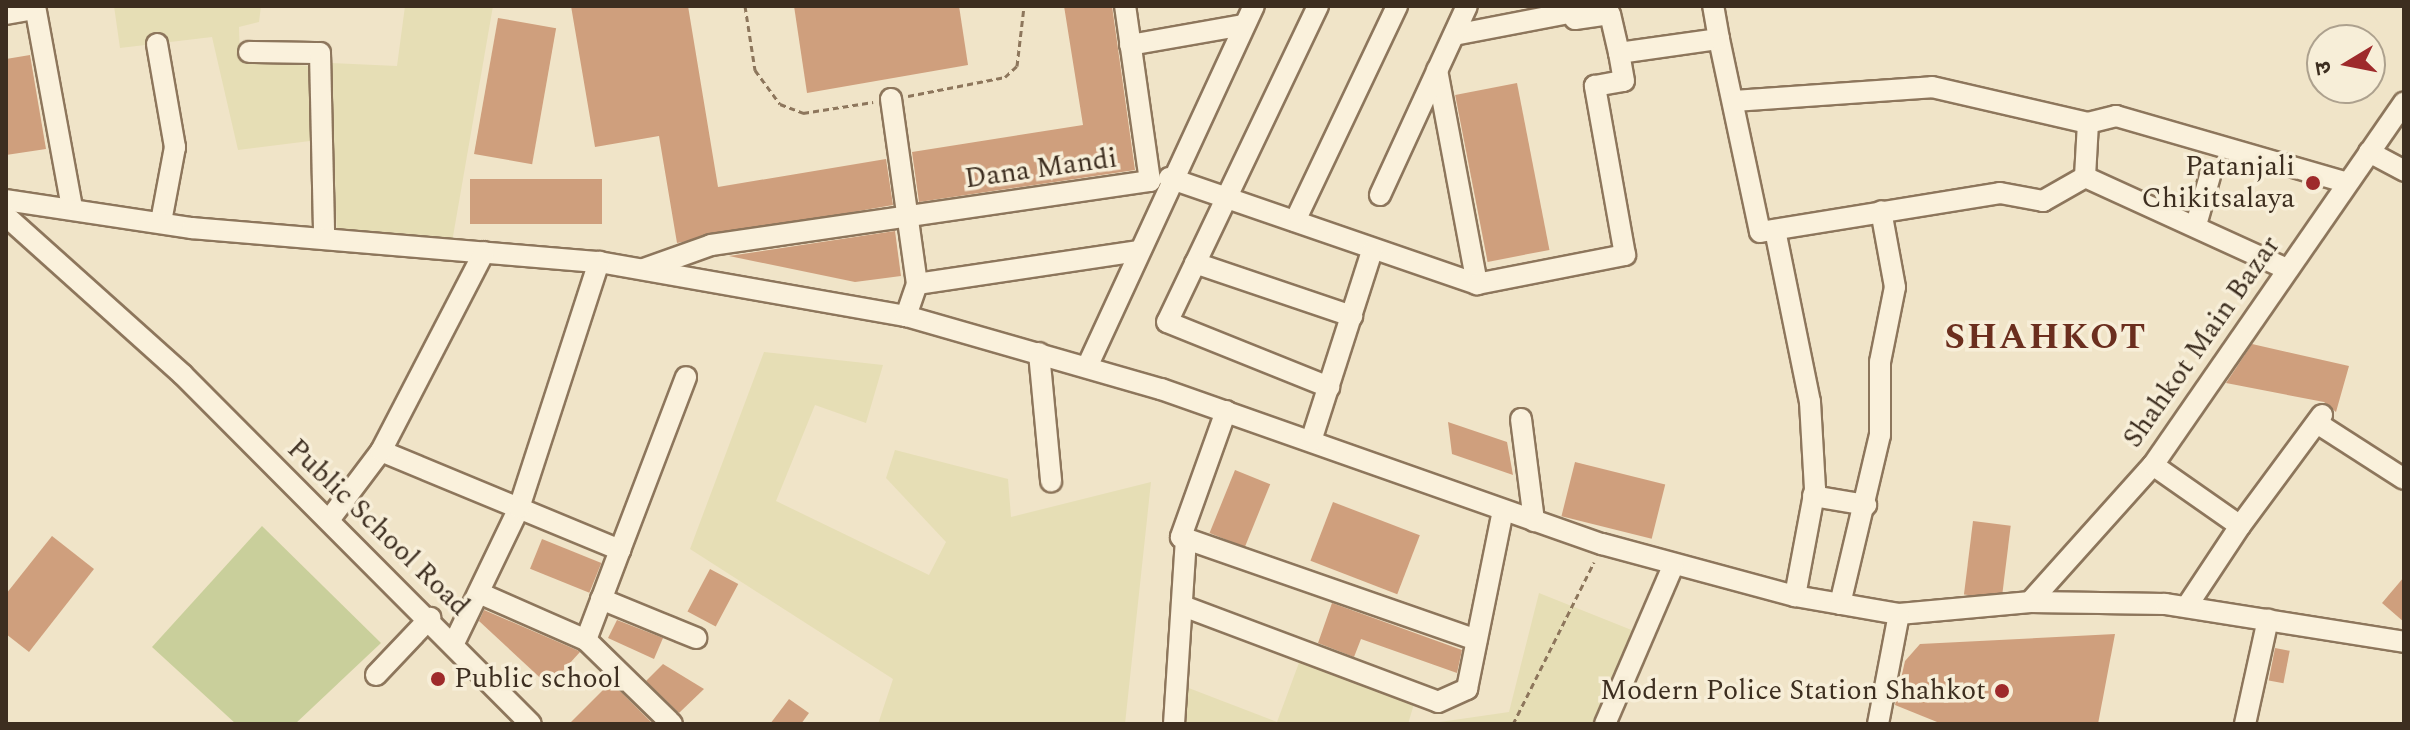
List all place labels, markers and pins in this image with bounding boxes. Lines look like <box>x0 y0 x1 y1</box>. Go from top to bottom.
place label: Patanjali Chikitsalaya <box>2141 150 2295 216</box>
marker: Patanjali Chikitsalaya <box>2302 172 2324 194</box>
place label: Public school <box>454 662 621 696</box>
marker: Public school <box>429 670 447 688</box>
place label: Modern Police Station Shahkot <box>1600 674 1986 708</box>
marker: Modern Police Station Shahkot <box>1993 682 2011 700</box>

